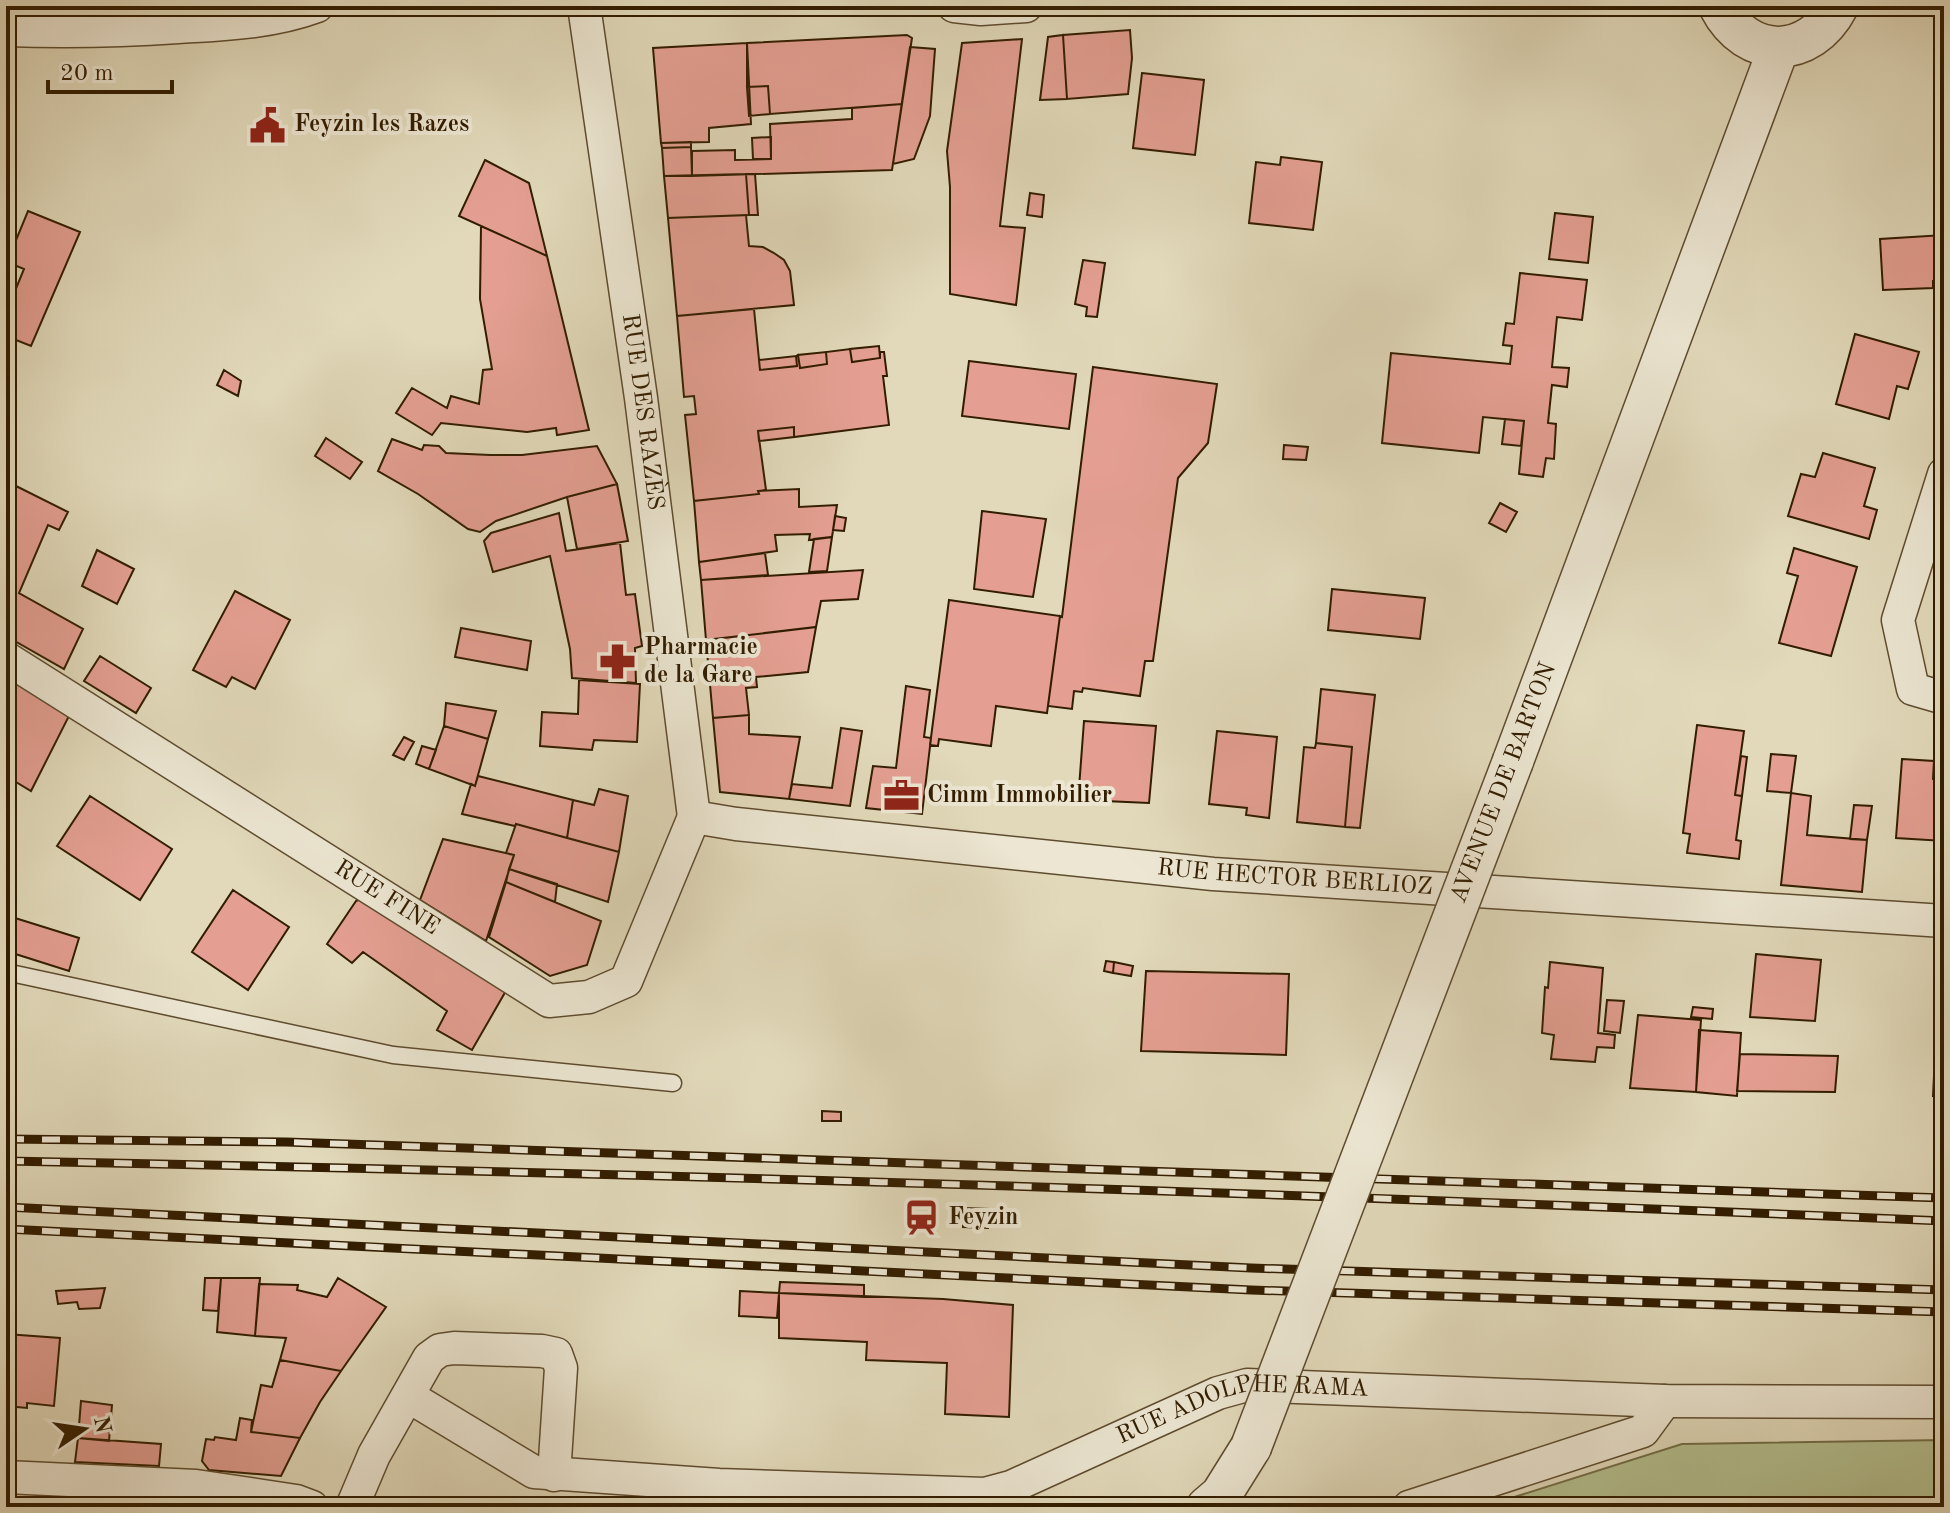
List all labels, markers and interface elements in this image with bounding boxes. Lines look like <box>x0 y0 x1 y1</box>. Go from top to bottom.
scale bar <box>48 44 172 94</box>
text: 20 m <box>60 62 114 86</box>
public building icon: Feyzin les Razes <box>249 106 287 144</box>
place label: Feyzin les Razes <box>294 113 469 137</box>
street label: RUE DES RAZÈS <box>617 312 669 511</box>
place label: Pharmacie de la Gare <box>644 636 758 688</box>
pharmacy icon: Pharmacie de la Gare <box>599 643 637 681</box>
street label: AVENUE DE BARTON <box>1447 659 1561 907</box>
office icon: Cimm Immobilier <box>882 777 920 815</box>
place label: Cimm Immobilier <box>927 784 1112 808</box>
street label: RUE FINE <box>330 856 443 940</box>
street label: RUE HECTOR BERLIOZ <box>1156 856 1433 900</box>
station icon: Feyzin <box>903 1199 941 1237</box>
place label: Feyzin <box>948 1206 1018 1230</box>
street label: RUE ADOLPHE RAMA <box>1113 1372 1369 1449</box>
north arrow <box>44 1389 124 1469</box>
text: N <box>89 1414 114 1436</box>

